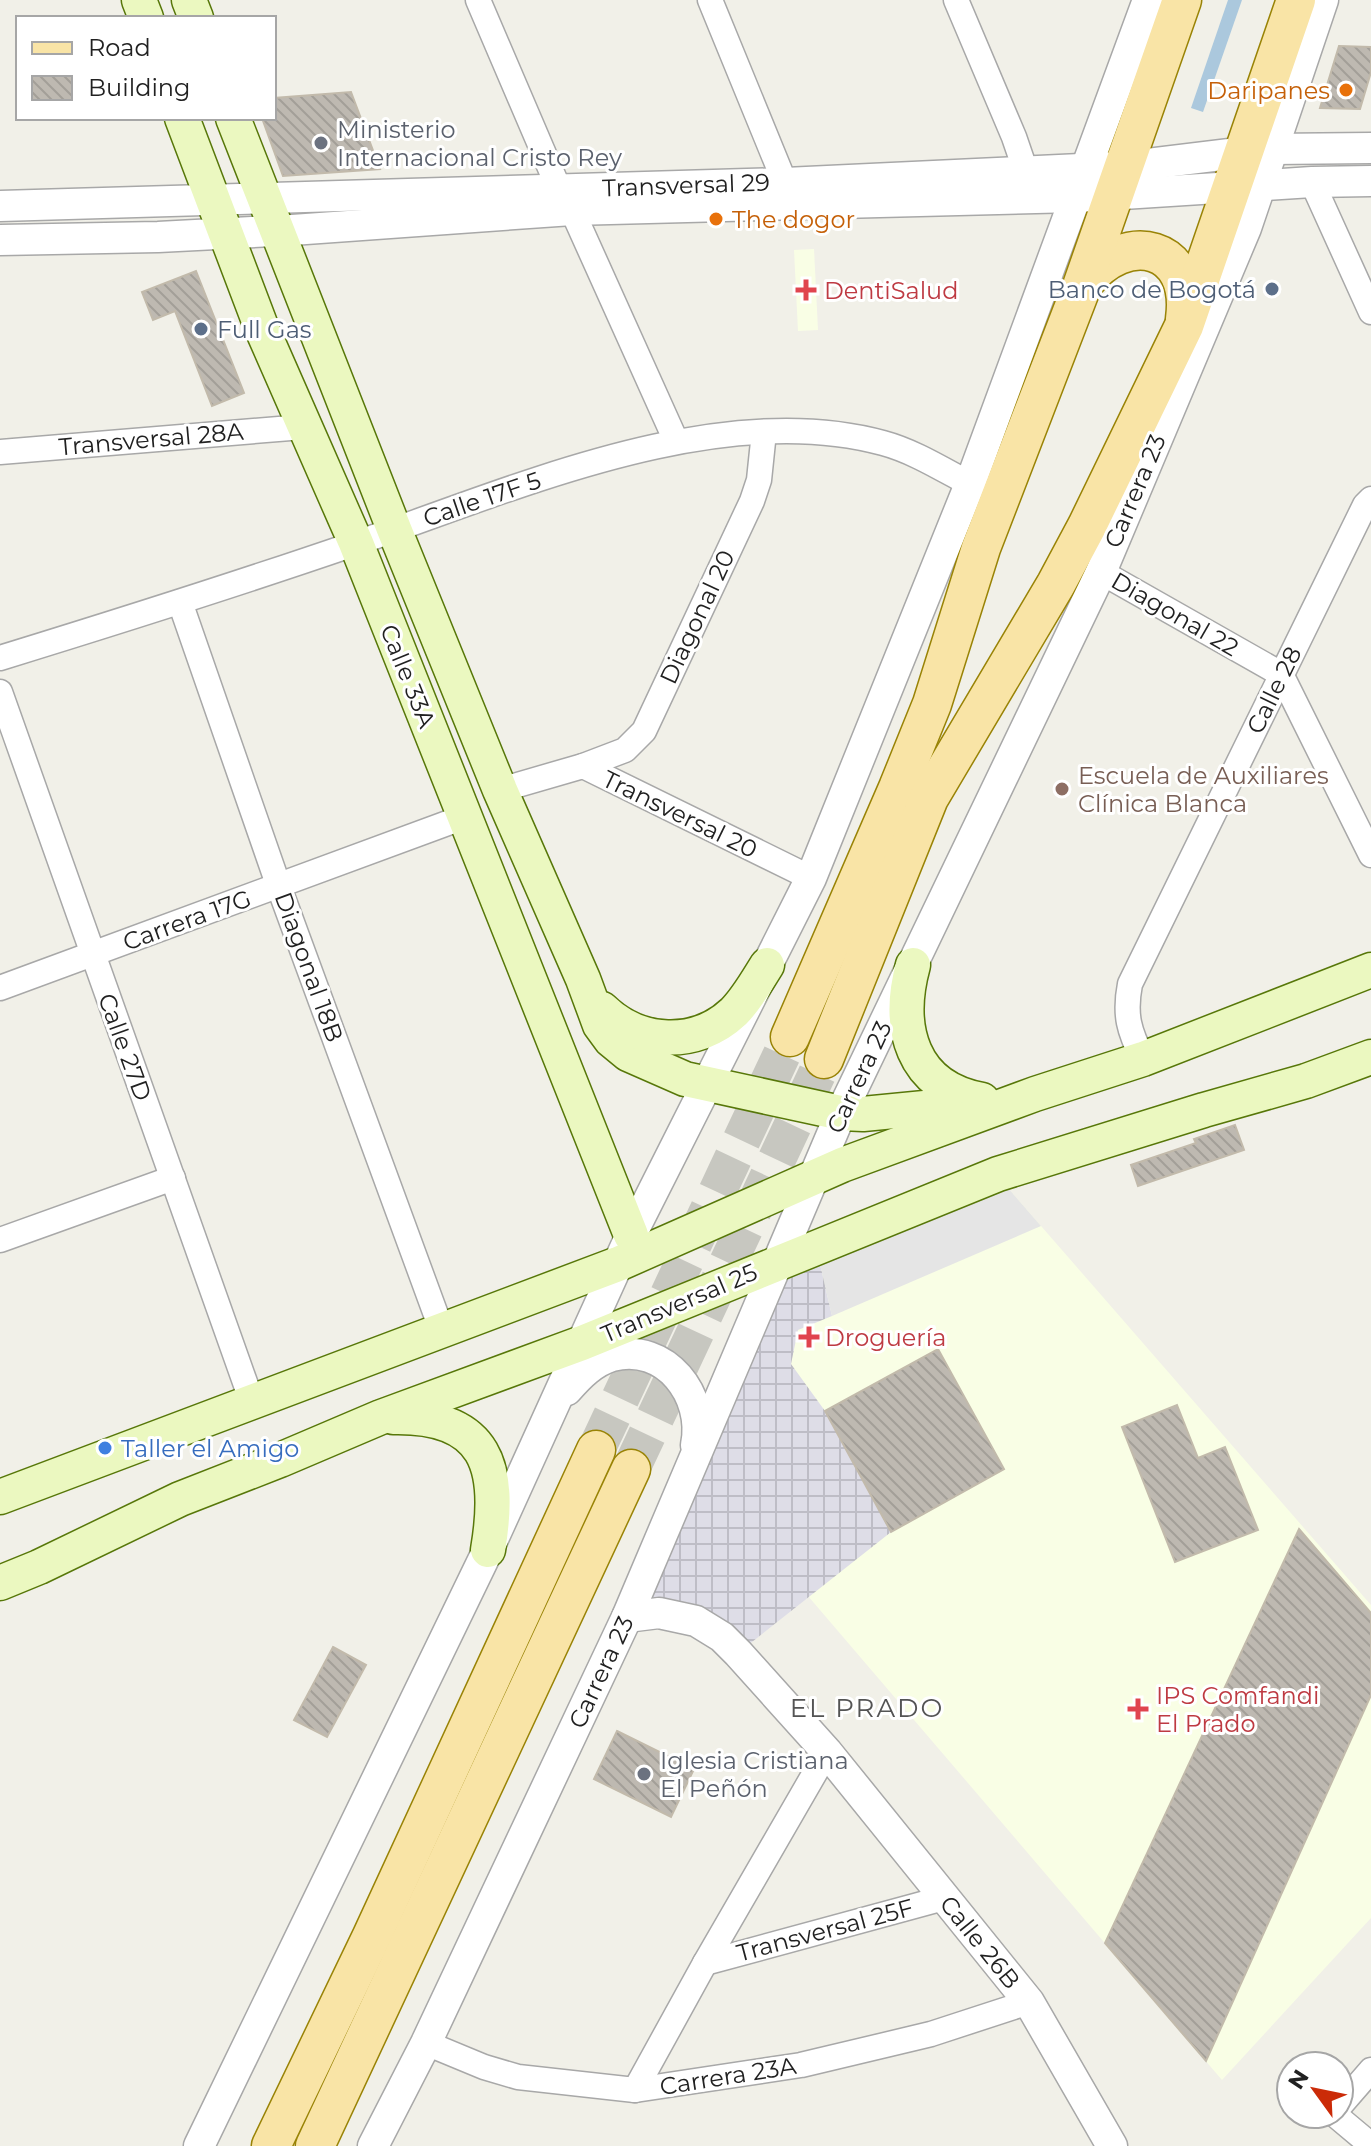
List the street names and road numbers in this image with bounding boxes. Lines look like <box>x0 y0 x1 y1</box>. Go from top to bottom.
street label: Transversal 29 <box>602 168 770 202</box>
street label: Transversal 28A <box>57 416 245 462</box>
street label: Carrera 23 <box>1098 430 1172 552</box>
street label: Calle 17F 5 <box>419 465 545 533</box>
street label: Diagonal 20 <box>653 545 741 689</box>
street label: Diagonal 22 <box>1106 566 1244 662</box>
street label: Calle 33A <box>374 620 442 733</box>
street label: Calle 28 <box>1240 642 1308 738</box>
street label: Transversal 20 <box>598 764 762 864</box>
street label: Carrera 17G <box>119 883 255 957</box>
street label: Diagonal 18B <box>269 888 349 1046</box>
street label: Calle 27D <box>92 989 158 1105</box>
street label: Carrera 23 <box>820 1016 898 1138</box>
street label: Transversal 25 <box>597 1257 761 1349</box>
street label: Carrera 23 <box>562 1611 640 1733</box>
street label: Calle 26B <box>934 1890 1026 1994</box>
street label: Transversal 25F <box>733 1892 917 1968</box>
street label: Carrera 23A <box>658 2051 799 2101</box>

